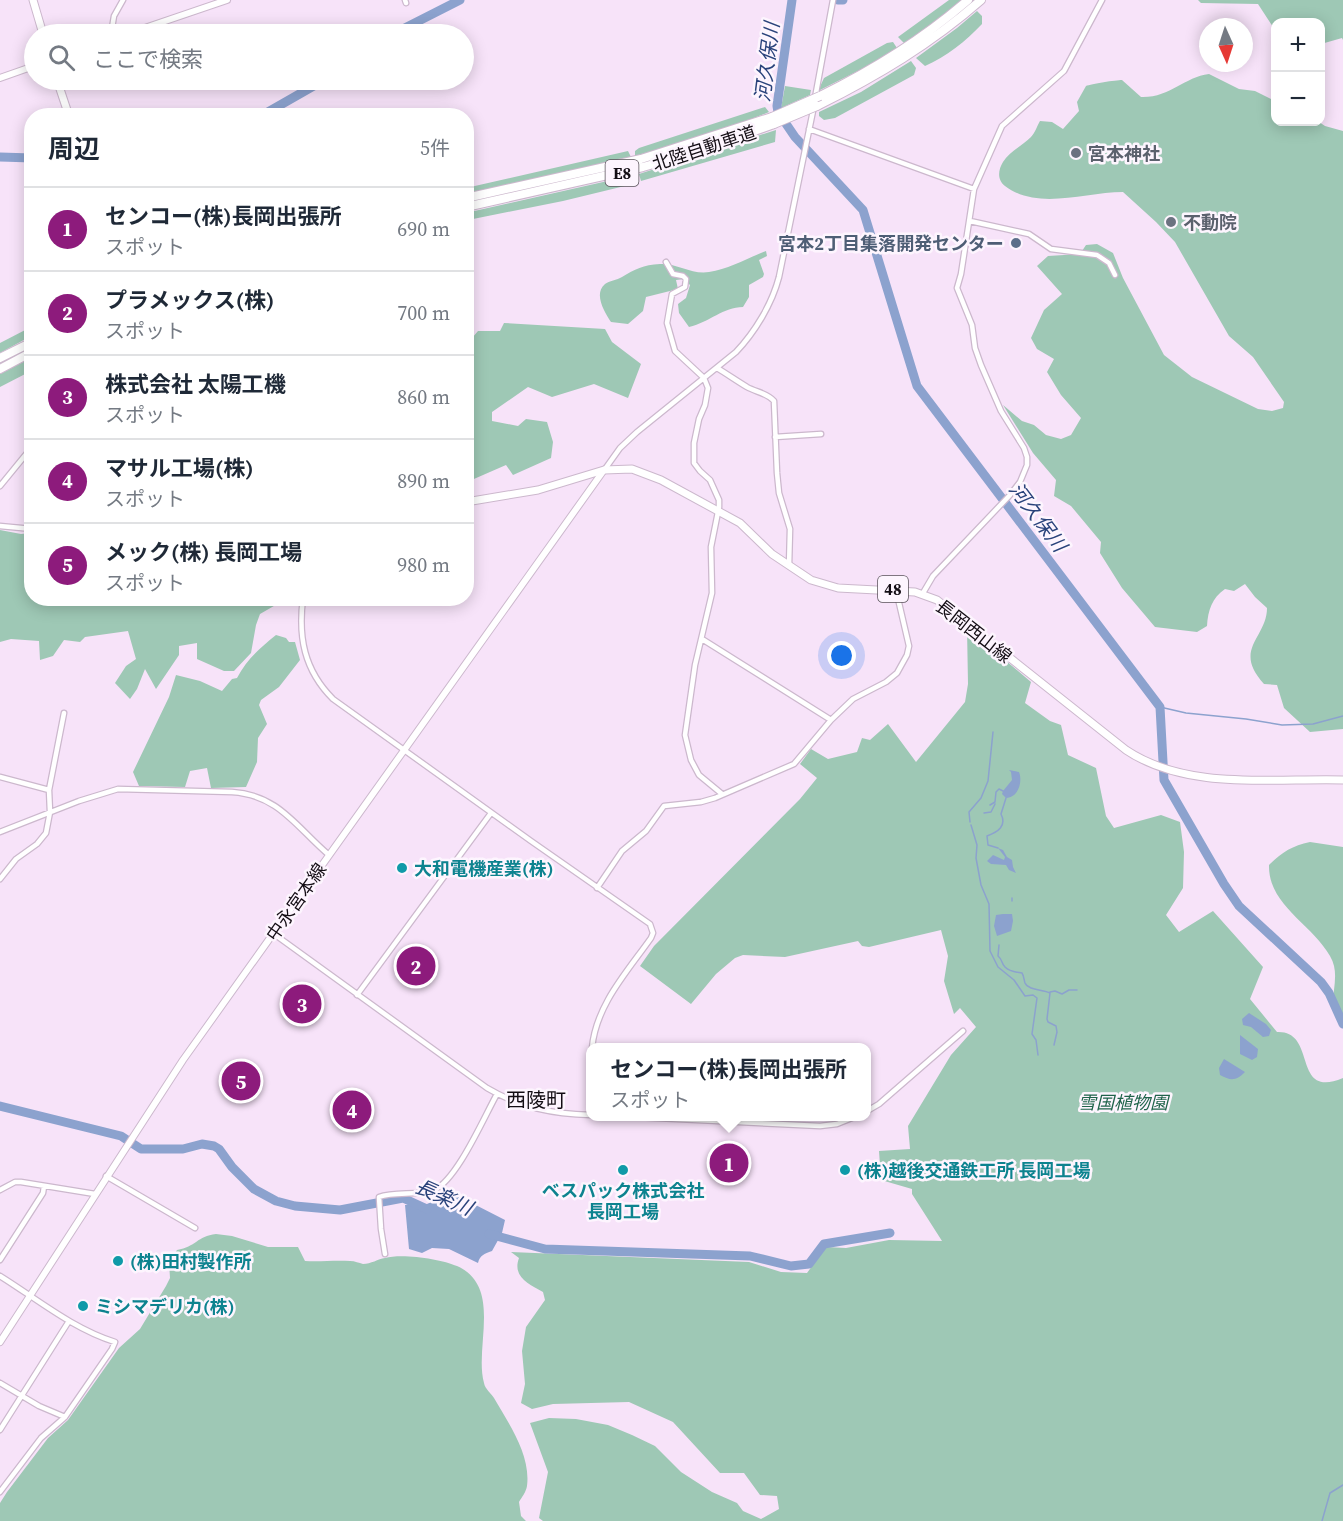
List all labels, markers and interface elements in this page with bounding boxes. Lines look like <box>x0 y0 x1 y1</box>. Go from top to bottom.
north arrow <box>1199 18 1253 72</box>
map controls <box>1271 18 1325 126</box>
button: + <box>1271 18 1325 72</box>
water label: 河久保川 <box>748 19 786 103</box>
search box <box>24 24 474 90</box>
icon: search <box>45 41 78 74</box>
text: ここで検索 <box>93 44 203 74</box>
button: − <box>1271 72 1325 126</box>
street label: 北陸自動車道 <box>649 119 759 177</box>
text: 周辺 <box>48 131 100 167</box>
text: 5件 <box>420 134 450 162</box>
place label: 宮本神社 <box>1088 141 1160 166</box>
marker: 宮本神社 <box>1069 146 1083 160</box>
road number: E8 <box>606 160 638 186</box>
text: センコー(株)長岡出張所 <box>105 201 342 231</box>
place label: 不動院 <box>1183 210 1237 235</box>
text: 1 <box>62 215 73 243</box>
text: 690 m <box>397 215 450 243</box>
marker: 不動院 <box>1164 215 1178 229</box>
place label: 宮本2丁目集落開発センター <box>778 231 1004 256</box>
text: スポット <box>105 233 185 261</box>
marker: 宮本2丁目集落開発センター <box>1009 236 1023 250</box>
text: プラメックス(株) <box>105 285 274 315</box>
text: 2 <box>62 299 73 327</box>
text: 700 m <box>397 299 450 327</box>
text: スポット <box>105 317 185 345</box>
text: 株式会社 太陽工機 <box>105 369 286 399</box>
text: 3 <box>62 383 73 411</box>
text: 860 m <box>397 383 450 411</box>
text: スポット <box>105 401 185 429</box>
text: マサル工場(株) <box>105 453 254 483</box>
text: 4 <box>62 467 73 495</box>
text: 890 m <box>397 467 450 495</box>
water label: 河久保川 <box>1003 477 1074 559</box>
text: スポット <box>105 485 185 513</box>
text: メック(株) 長岡工場 <box>105 537 302 567</box>
text: 5 <box>62 551 73 579</box>
text: 980 m <box>397 551 450 579</box>
text: スポット <box>105 569 185 597</box>
road number: 48 <box>878 576 908 602</box>
street label: 長岡西山線 <box>931 593 1017 669</box>
your location <box>827 641 856 670</box>
place label: 大和電機産業(株) <box>414 856 554 881</box>
street label: 中永宮本線 <box>260 858 332 946</box>
marker: 大和電機産業(株) <box>395 861 409 875</box>
pin: 2 <box>396 944 436 988</box>
pin: 3 <box>282 982 322 1026</box>
popup <box>586 1043 871 1121</box>
text: センコー(株)長岡出張所 <box>610 1054 847 1084</box>
pin: 5 <box>222 1058 260 1104</box>
district label: 西陵町 <box>506 1086 566 1114</box>
text: スポット <box>610 1086 690 1114</box>
pin: 4 <box>332 1088 372 1132</box>
park label: 雪国植物園 <box>1078 1090 1171 1115</box>
pin: 1 <box>710 1140 748 1186</box>
place label: (株)越後交通鉄工所 長岡工場 <box>857 1158 1090 1183</box>
marker: ベスパック株式会社 長岡工場 <box>616 1163 630 1177</box>
marker: (株)越後交通鉄工所 長岡工場 <box>838 1163 852 1177</box>
water label: 長楽川 <box>411 1172 479 1223</box>
place label: ベスパック株式会社 長岡工場 <box>542 1178 704 1224</box>
place label: (株)田村製作所 <box>130 1249 252 1274</box>
marker: (株)田村製作所 <box>111 1254 125 1268</box>
place label: ミシマデリカ(株) <box>95 1294 235 1319</box>
marker: ミシマデリカ(株) <box>76 1299 90 1313</box>

